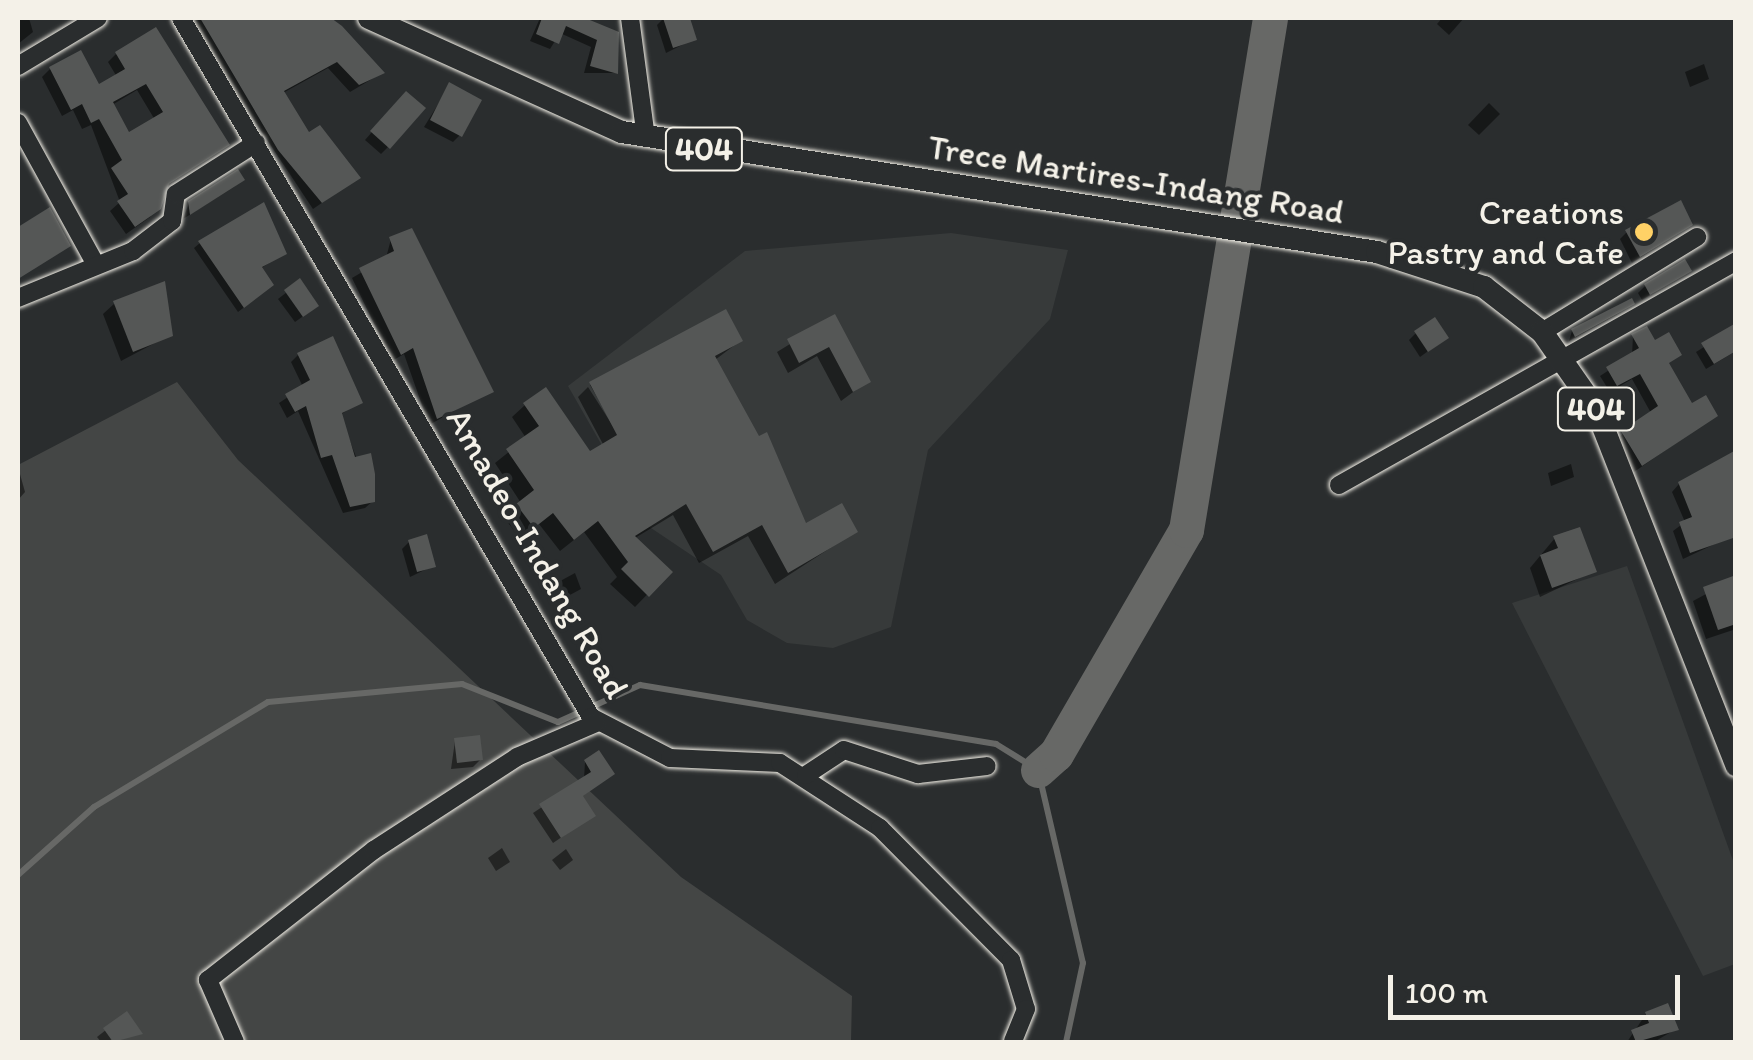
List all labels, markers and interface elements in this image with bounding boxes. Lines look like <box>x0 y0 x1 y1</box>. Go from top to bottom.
road number: 404 <box>664 122 744 176</box>
street label: Trece Martires-Indang Road <box>925 125 1347 233</box>
place label: Creations Pastry and Cafe <box>1385 191 1624 273</box>
marker: Creations Pastry and Cafe <box>1633 221 1655 243</box>
road number: 404 <box>1556 382 1636 436</box>
street label: Amadeo-Indang Road <box>438 401 638 705</box>
scale bar <box>1393 955 1686 1017</box>
text: 100 m <box>1405 974 1488 1011</box>

